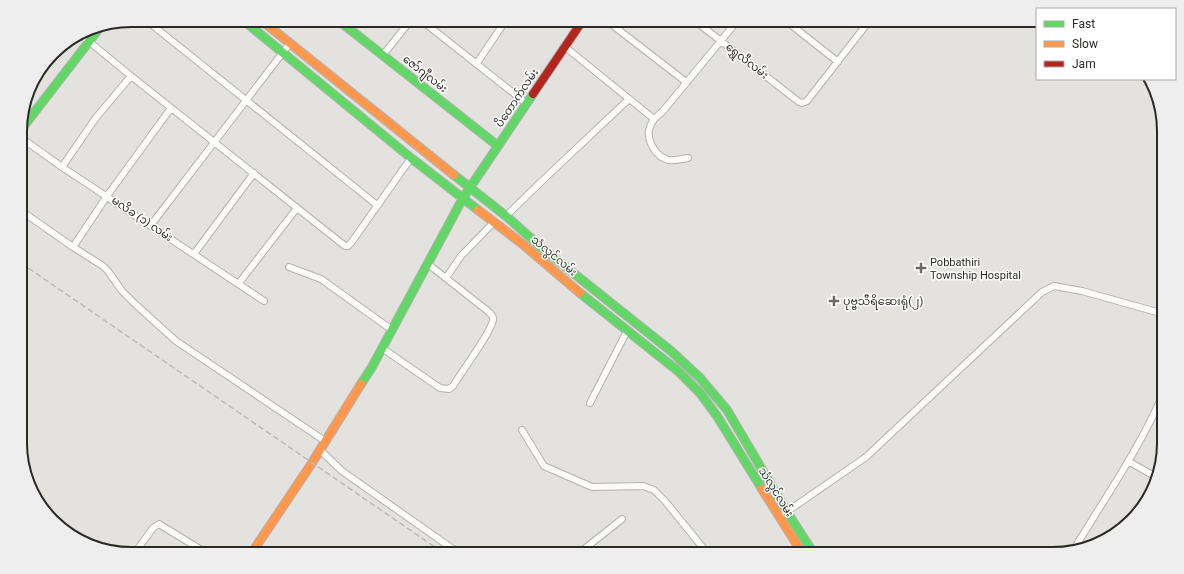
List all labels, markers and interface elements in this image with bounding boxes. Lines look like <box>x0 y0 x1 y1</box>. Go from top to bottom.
legend <box>1036 8 1176 80</box>
text: Fast <box>1072 17 1095 31</box>
text: Slow <box>1072 37 1098 51</box>
street label: ရွှေလီလမ်း <box>722 40 772 83</box>
street label: ဇော်ဂျီလမ်း <box>399 52 451 97</box>
text: Jam <box>1072 57 1096 71</box>
street label: ပိတောက်လမ်း <box>492 66 541 130</box>
street label: မလိခ (၁) လမ်း <box>109 193 176 244</box>
street label: သံလွင်လမ်း <box>527 232 580 280</box>
place label: Pobbathiri Township Hospital <box>930 256 1021 282</box>
marker: Pobbathiri Township Hospital <box>915 262 927 274</box>
place label: ပုဗ္ဗသီရိဆေးရုံ(၂) <box>843 294 924 310</box>
marker: ပုဗ္ဗသီရိဆေးရုံ(၂) <box>828 295 840 307</box>
street label: သံလွင်လမ်း <box>754 464 797 520</box>

